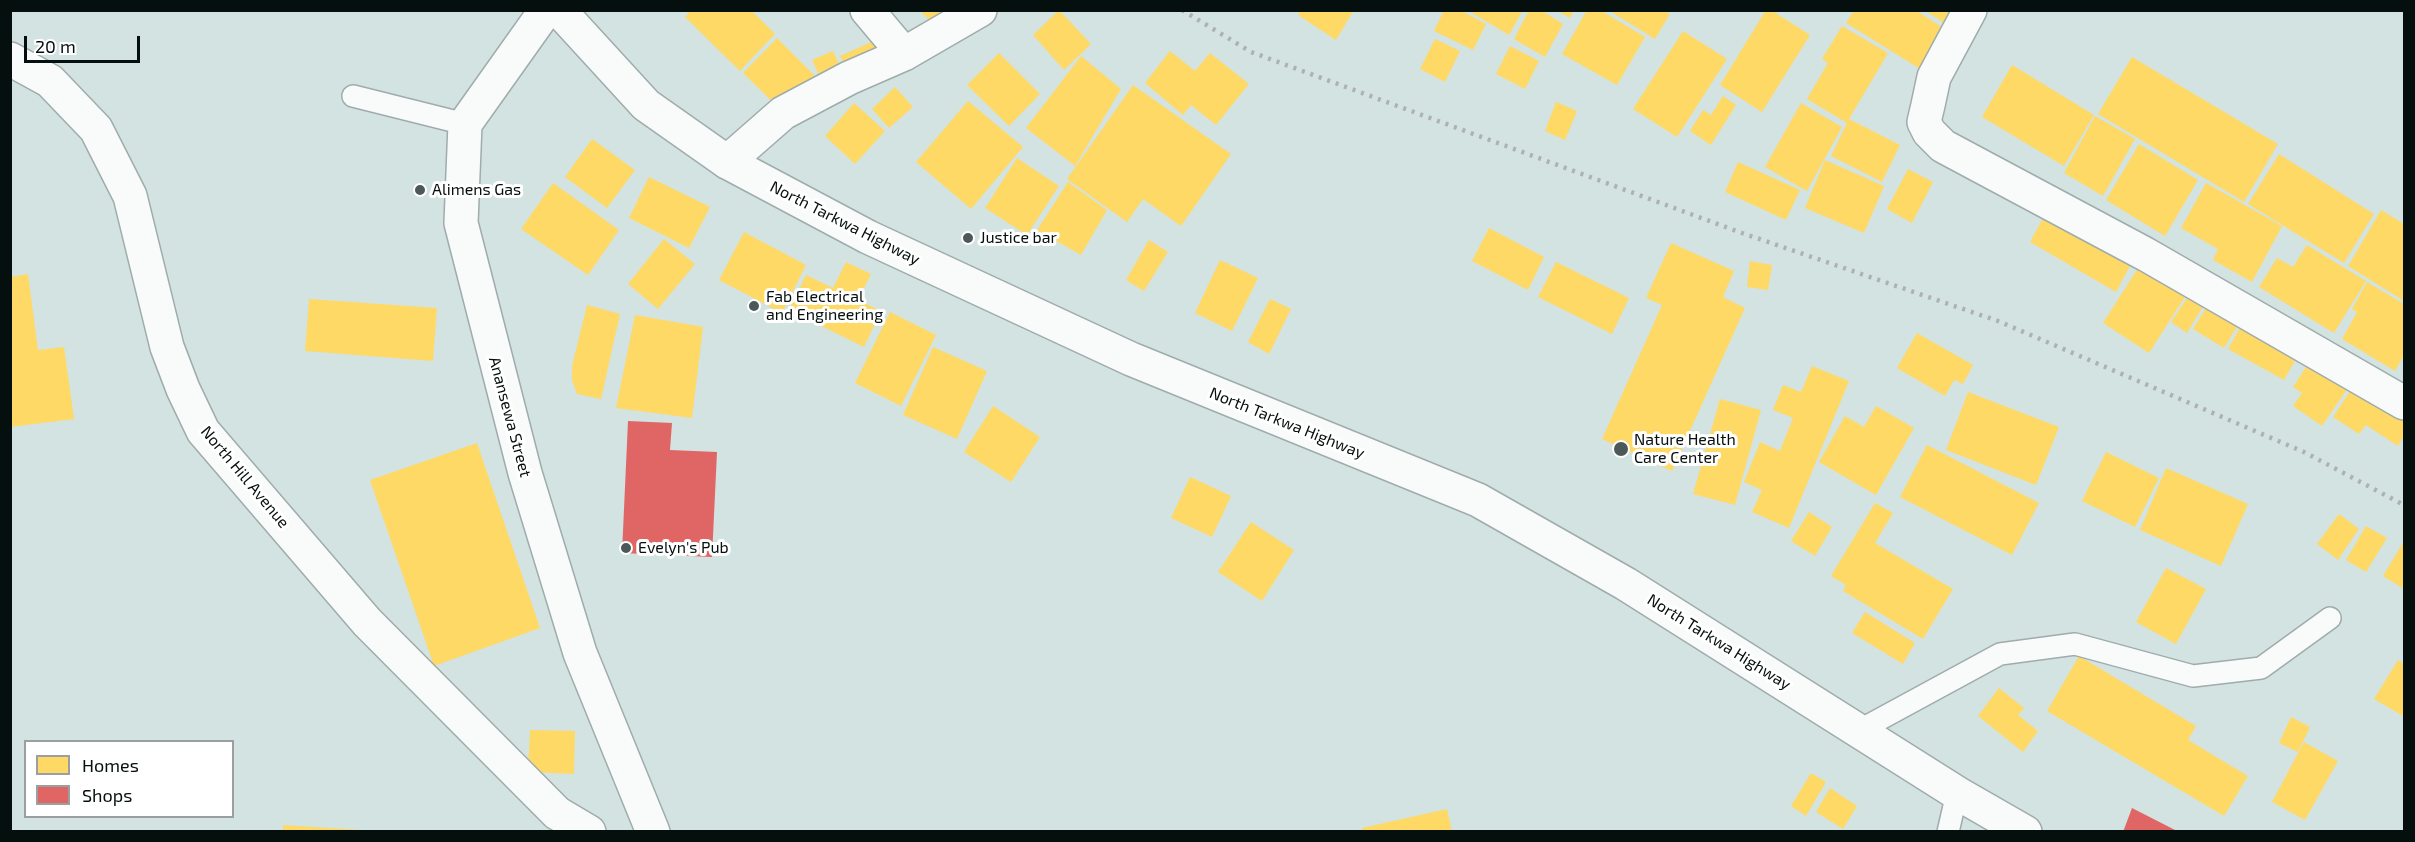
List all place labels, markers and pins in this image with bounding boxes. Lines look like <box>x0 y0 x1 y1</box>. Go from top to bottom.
place label: Alimens Gas <box>432 180 521 200</box>
marker: Alimens Gas <box>413 183 427 197</box>
place label: Justice bar <box>980 228 1057 248</box>
marker: Justice bar <box>961 231 975 245</box>
place label: Fab Electrical and Engineering <box>766 287 883 325</box>
marker: Fab Electrical and Engineering <box>747 299 761 313</box>
place label: Nature Health Care Center <box>1634 430 1736 468</box>
marker: Nature Health Care Center <box>1612 440 1630 458</box>
place label: Evelyn's Pub <box>638 538 729 558</box>
marker: Evelyn's Pub <box>619 541 633 555</box>

